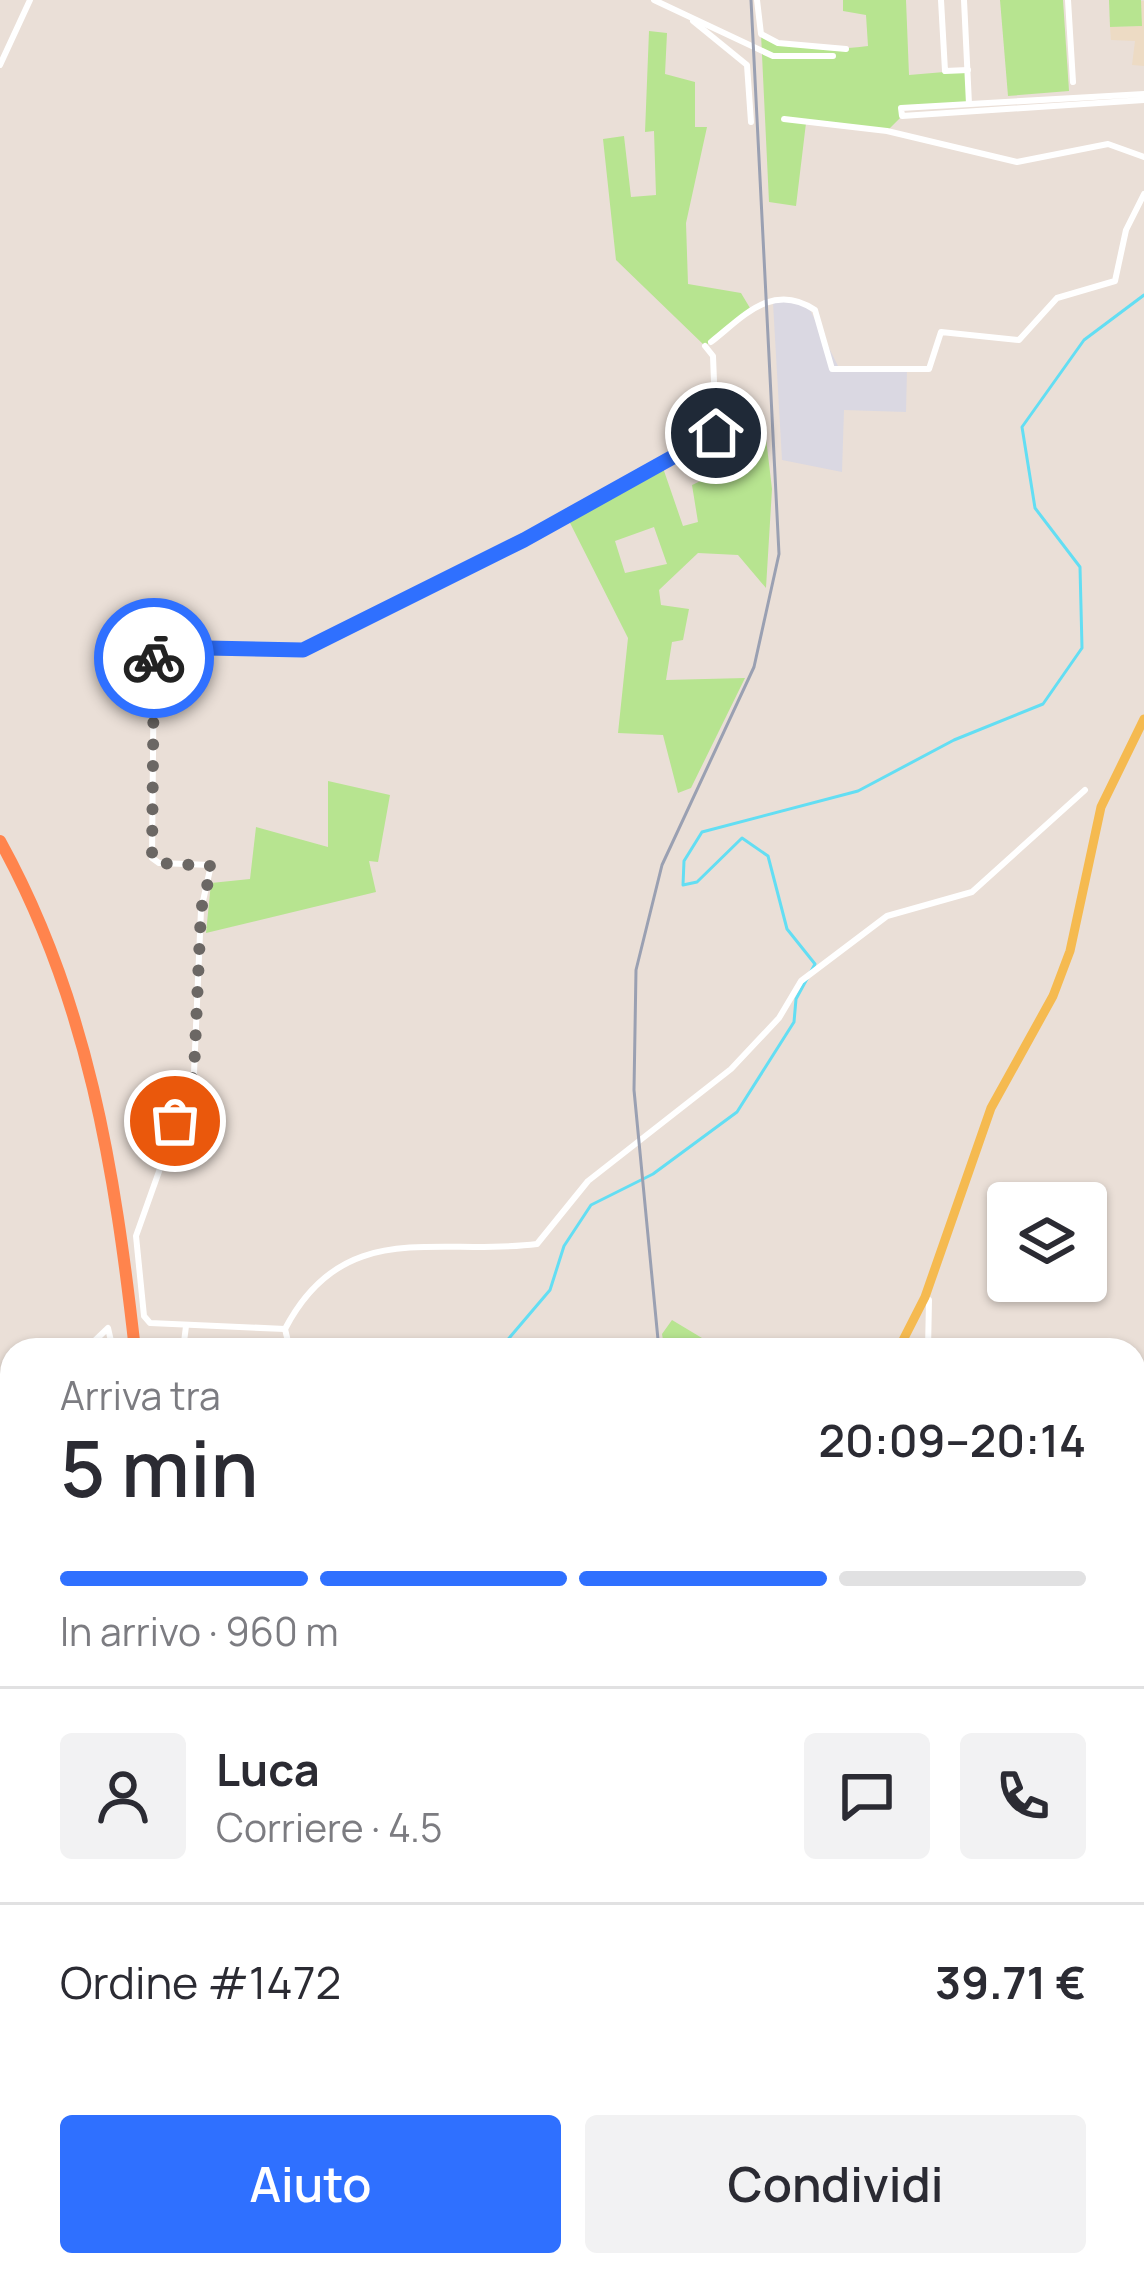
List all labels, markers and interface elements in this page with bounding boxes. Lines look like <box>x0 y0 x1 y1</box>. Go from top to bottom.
pin <box>665 382 767 484</box>
icon: home <box>683 400 749 466</box>
courier <box>94 598 214 718</box>
icon: bike <box>121 625 187 691</box>
pin <box>124 1070 226 1172</box>
icon: bag <box>142 1088 208 1154</box>
map controls <box>987 1182 1107 1302</box>
button: layers <box>987 1182 1107 1302</box>
text: Arriva tra <box>60 1368 221 1422</box>
text: 20:09–20:14 <box>819 1409 1086 1471</box>
text: 5 min <box>60 1414 259 1520</box>
text: In arrivo · 960 m <box>60 1604 339 1658</box>
button: person <box>60 1733 186 1859</box>
button: chat <box>804 1733 930 1859</box>
button: phone <box>960 1733 1086 1859</box>
text: Luca <box>216 1738 320 1800</box>
text: Corriere · 4.5 <box>216 1800 443 1854</box>
text: Ordine #1472 <box>60 1951 341 2013</box>
text: 39.71 € <box>935 1951 1086 2013</box>
button: Aiuto <box>60 2115 561 2253</box>
button: Condividi <box>585 2115 1086 2253</box>

